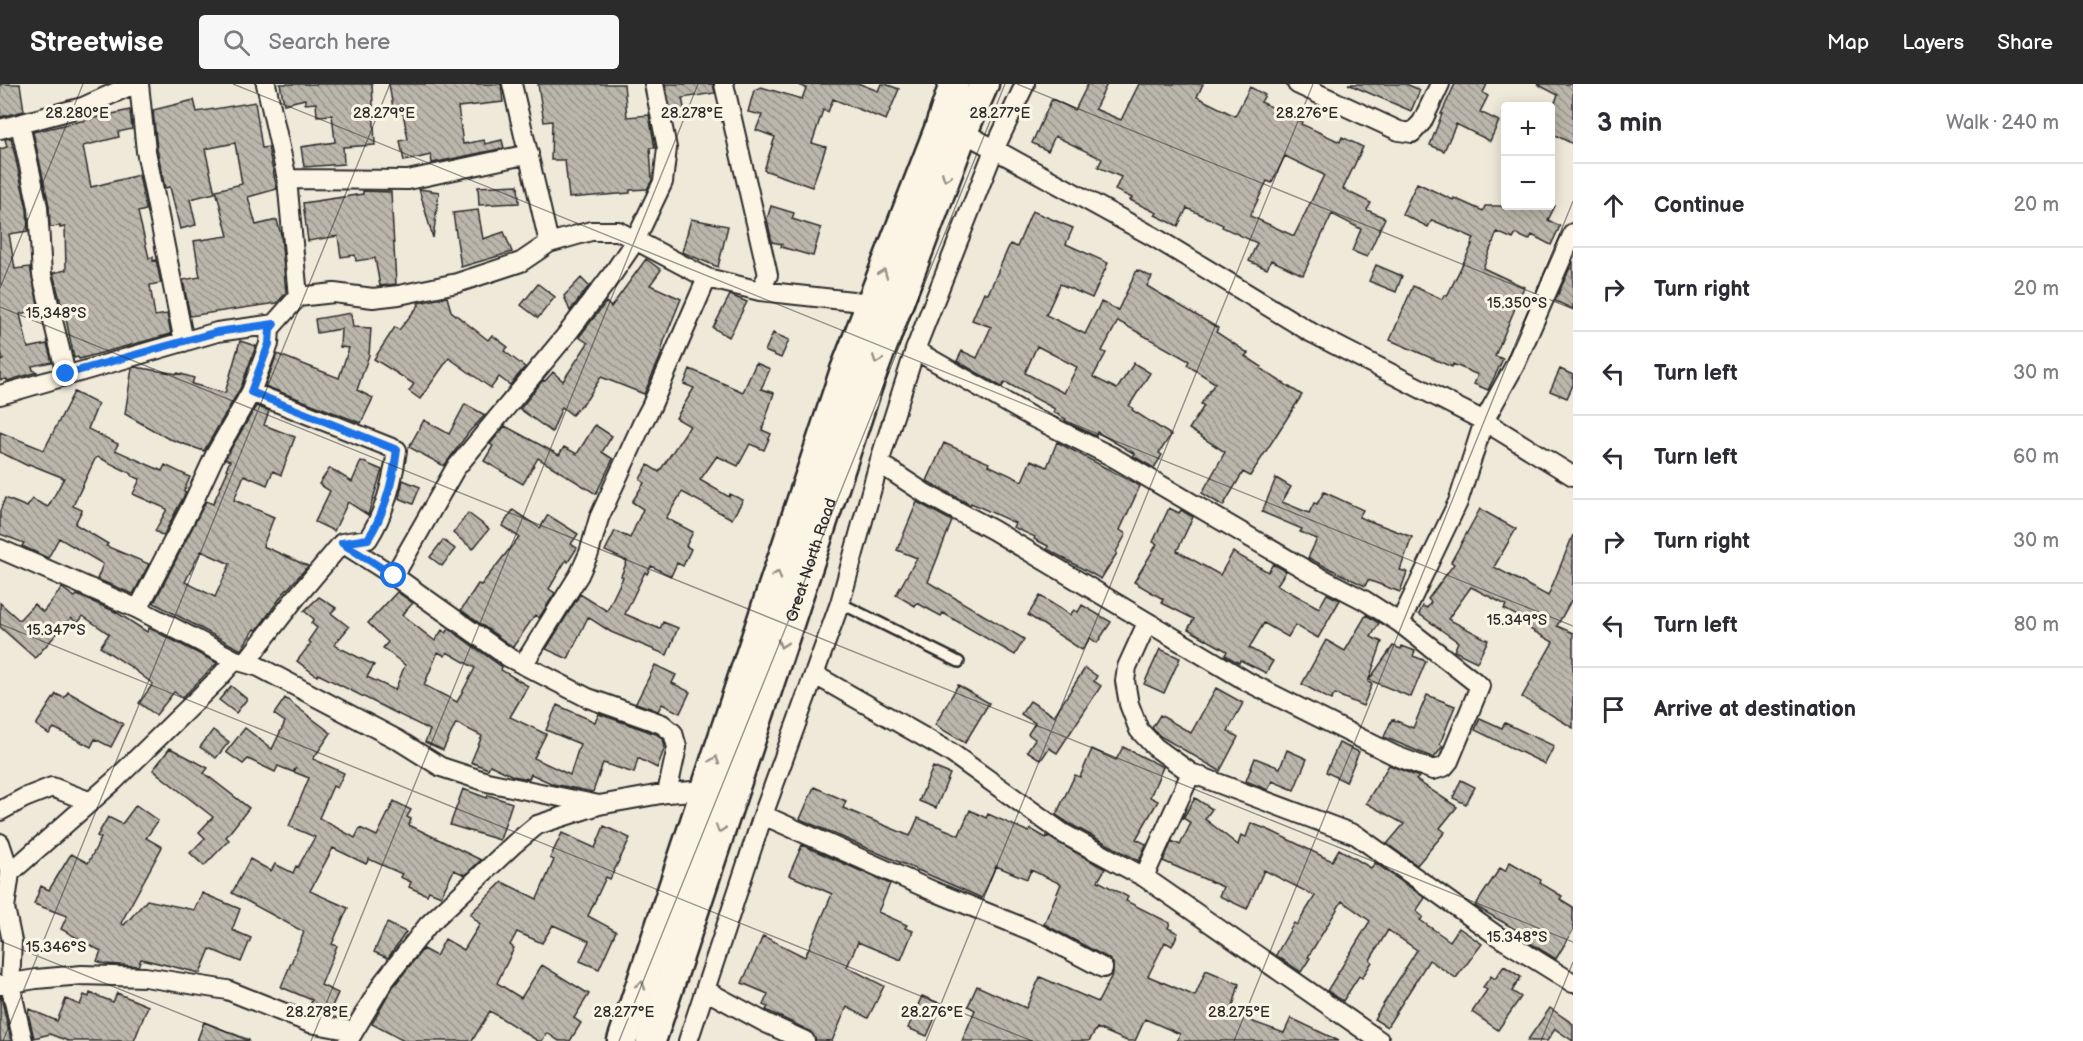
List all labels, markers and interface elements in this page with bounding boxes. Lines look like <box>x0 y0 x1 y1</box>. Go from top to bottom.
search box <box>199 15 619 69</box>
text: Streetwise <box>30 26 163 59</box>
icon: search <box>220 26 253 59</box>
text: Search here <box>268 29 390 56</box>
text: Map <box>1827 30 1869 55</box>
text: Layers <box>1902 30 1964 55</box>
text: Share <box>1997 30 2053 55</box>
map controls <box>1501 102 1555 210</box>
button: + <box>1501 102 1555 156</box>
text: 28.280°E <box>45 104 109 123</box>
text: 28.279°E <box>353 104 415 123</box>
text: 28.278°E <box>661 104 723 123</box>
text: 28.277°E <box>970 104 1031 123</box>
text: 28.276°E <box>1276 104 1338 123</box>
text: 3 min <box>1597 108 1662 139</box>
text: Walk · 240 m <box>1946 111 2059 135</box>
button: − <box>1501 156 1555 210</box>
one-way arrow <box>941 171 953 182</box>
icon: ahead <box>1597 189 1630 222</box>
text: Continue <box>1654 192 1744 219</box>
text: 20 m <box>2014 193 2059 217</box>
one-way arrow <box>876 268 888 279</box>
icon: right <box>1597 273 1630 306</box>
text: Turn right <box>1654 276 1750 303</box>
text: 20 m <box>2014 277 2059 301</box>
text: 15.350°S <box>1487 294 1547 313</box>
text: 15.348°S <box>26 304 86 323</box>
one-way arrow <box>872 353 884 364</box>
icon: left <box>1597 357 1630 390</box>
route end <box>52 360 78 386</box>
text: Turn left <box>1654 360 1738 387</box>
text: 30 m <box>2013 361 2059 385</box>
icon: left <box>1597 441 1630 474</box>
text: Turn left <box>1654 444 1738 471</box>
text: 60 m <box>2013 445 2059 469</box>
street label: Great North Road <box>782 496 841 624</box>
icon: right <box>1597 525 1630 558</box>
text: Turn right <box>1654 528 1750 555</box>
text: 30 m <box>2013 529 2059 553</box>
route start <box>380 562 406 588</box>
one-way arrow <box>769 570 782 581</box>
icon: left <box>1597 609 1630 642</box>
text: 15.349°S <box>1487 611 1547 630</box>
text: Turn left <box>1654 612 1738 639</box>
text: 80 m <box>2014 613 2059 637</box>
text: 15.347°S <box>26 621 86 640</box>
one-way arrow <box>776 638 789 649</box>
icon: arrive <box>1597 693 1630 726</box>
text: Arrive at destination <box>1654 696 1856 723</box>
one-way arrow <box>707 755 720 766</box>
one-way arrow <box>715 823 727 834</box>
text: 15.348°S <box>1487 928 1547 947</box>
text: 15.346°S <box>26 938 86 957</box>
one-way arrow <box>633 980 646 991</box>
text: 28.278°E <box>286 1003 348 1022</box>
text: 28.277°E <box>594 1003 655 1022</box>
text: 28.276°E <box>901 1003 963 1022</box>
text: 28.275°E <box>1208 1003 1270 1022</box>

